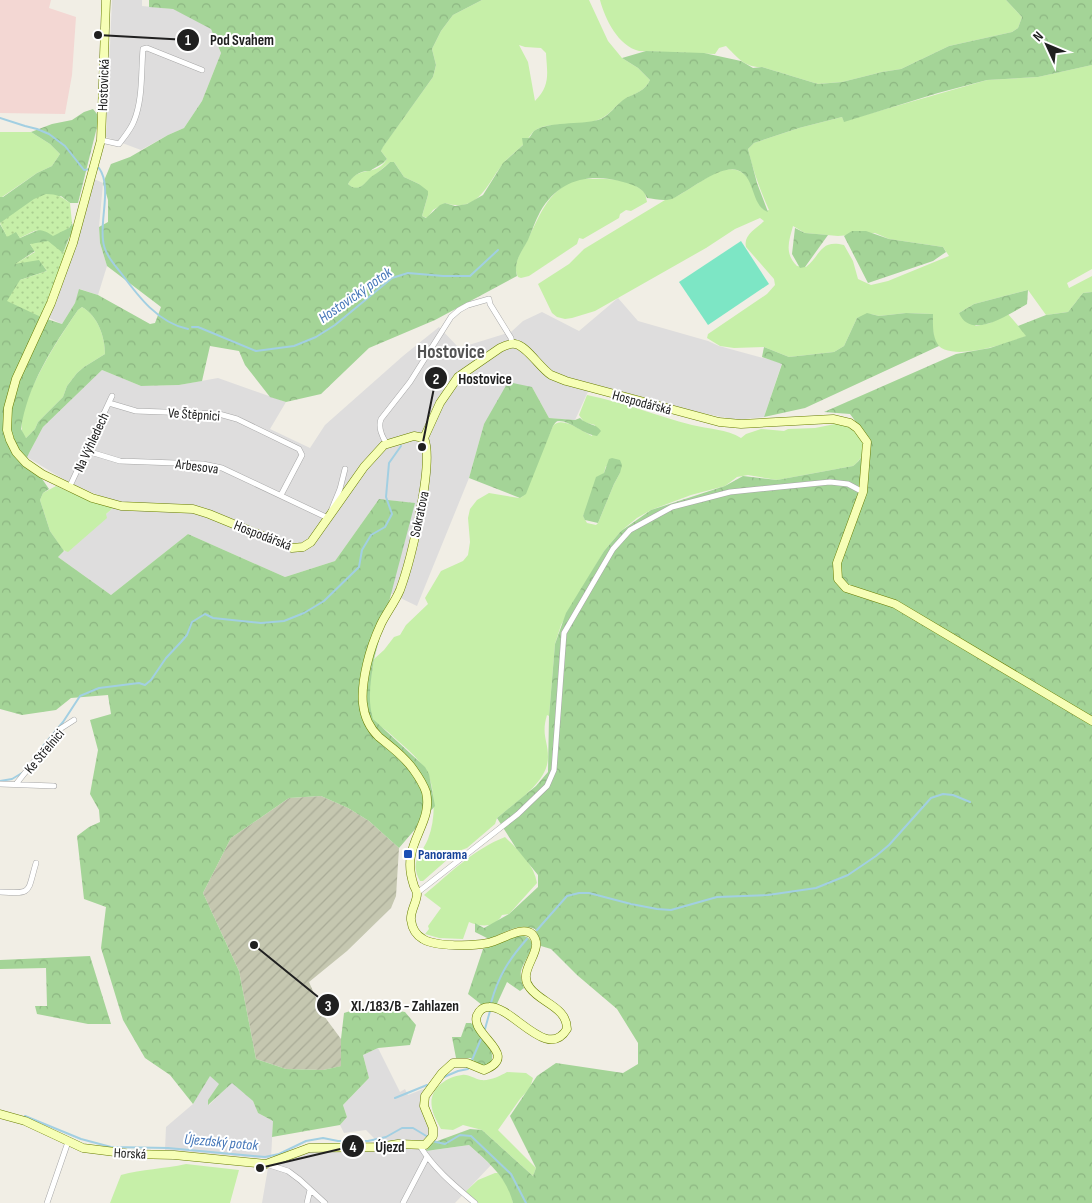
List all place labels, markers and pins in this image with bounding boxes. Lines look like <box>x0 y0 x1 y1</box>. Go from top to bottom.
callout: Pod Svahem <box>175 25 284 55</box>
callout: Hostovice <box>424 363 522 393</box>
place label: Panorama <box>418 846 467 863</box>
marker: Panorama <box>402 848 414 860</box>
callout: XI./183/B - Zahlazen <box>316 990 469 1020</box>
callout: Újezd <box>340 1131 415 1161</box>

